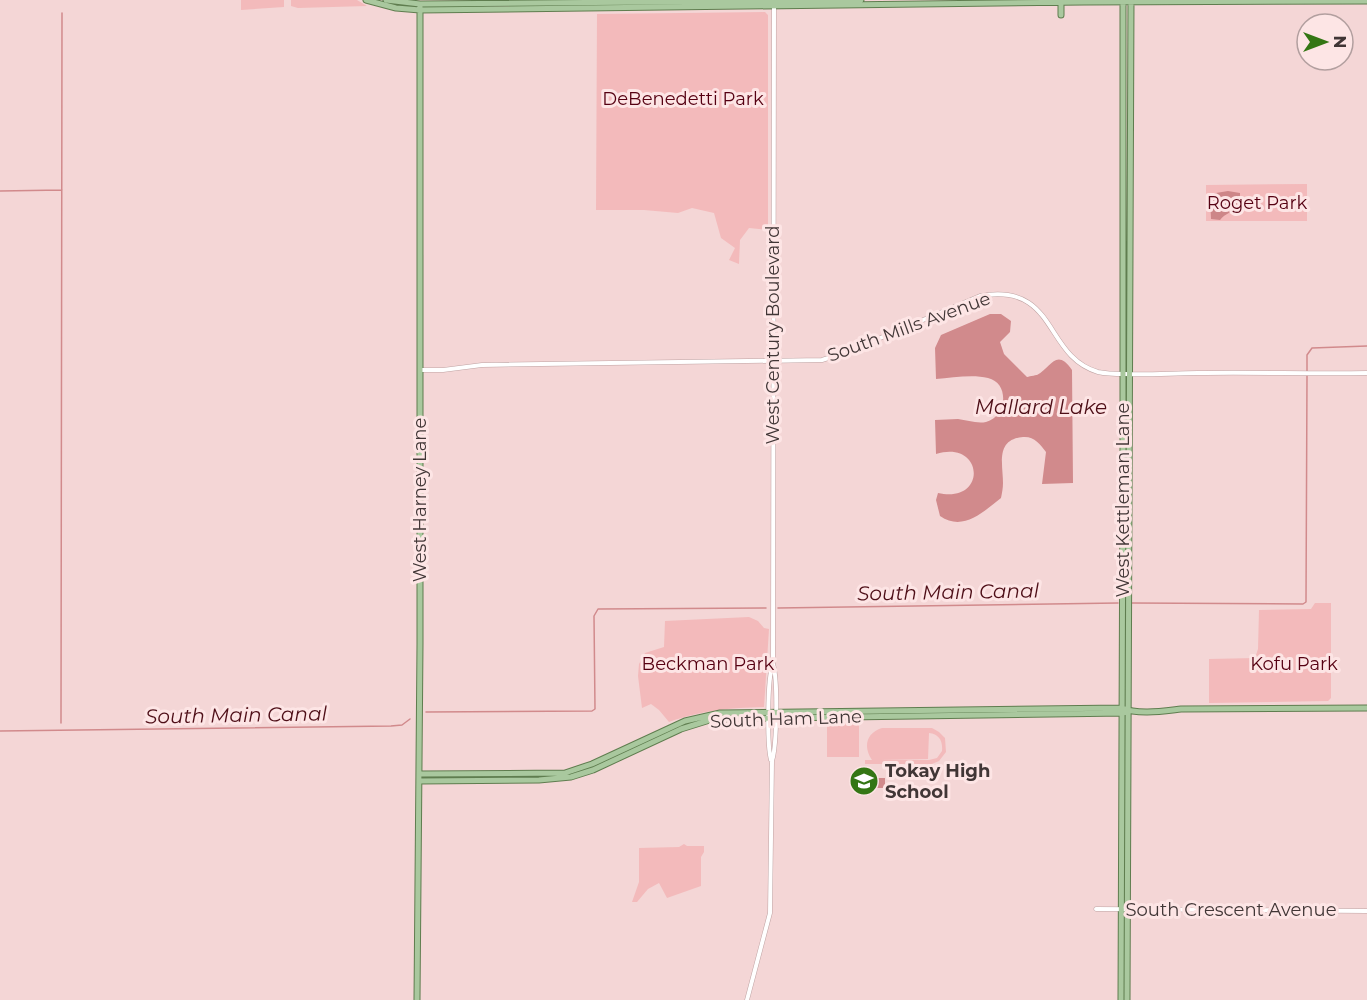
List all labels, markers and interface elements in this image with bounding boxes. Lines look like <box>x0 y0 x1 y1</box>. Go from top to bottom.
north arrow <box>1295 12 1355 72</box>
text: N <box>1330 36 1349 48</box>
park label: DeBenedetti Park <box>602 88 764 110</box>
park label: Roget Park <box>1207 192 1308 214</box>
street label: West Century Boulevard <box>762 226 784 444</box>
street label: South Mills Avenue <box>825 287 994 367</box>
water label: Mallard Lake <box>975 395 1107 419</box>
street label: West Kettleman Lane <box>1112 402 1134 597</box>
street label: West Harney Lane <box>409 418 431 582</box>
water label: South Main Canal <box>857 578 1040 606</box>
park label: Beckman Park <box>642 653 775 675</box>
park label: Kofu Park <box>1250 653 1338 675</box>
water label: South Main Canal <box>145 701 328 729</box>
street label: South Ham Lane <box>710 705 862 733</box>
place label: Tokay High School <box>885 760 990 803</box>
school or university icon: Tokay High School <box>848 765 880 797</box>
street label: South Crescent Avenue <box>1125 899 1337 921</box>

